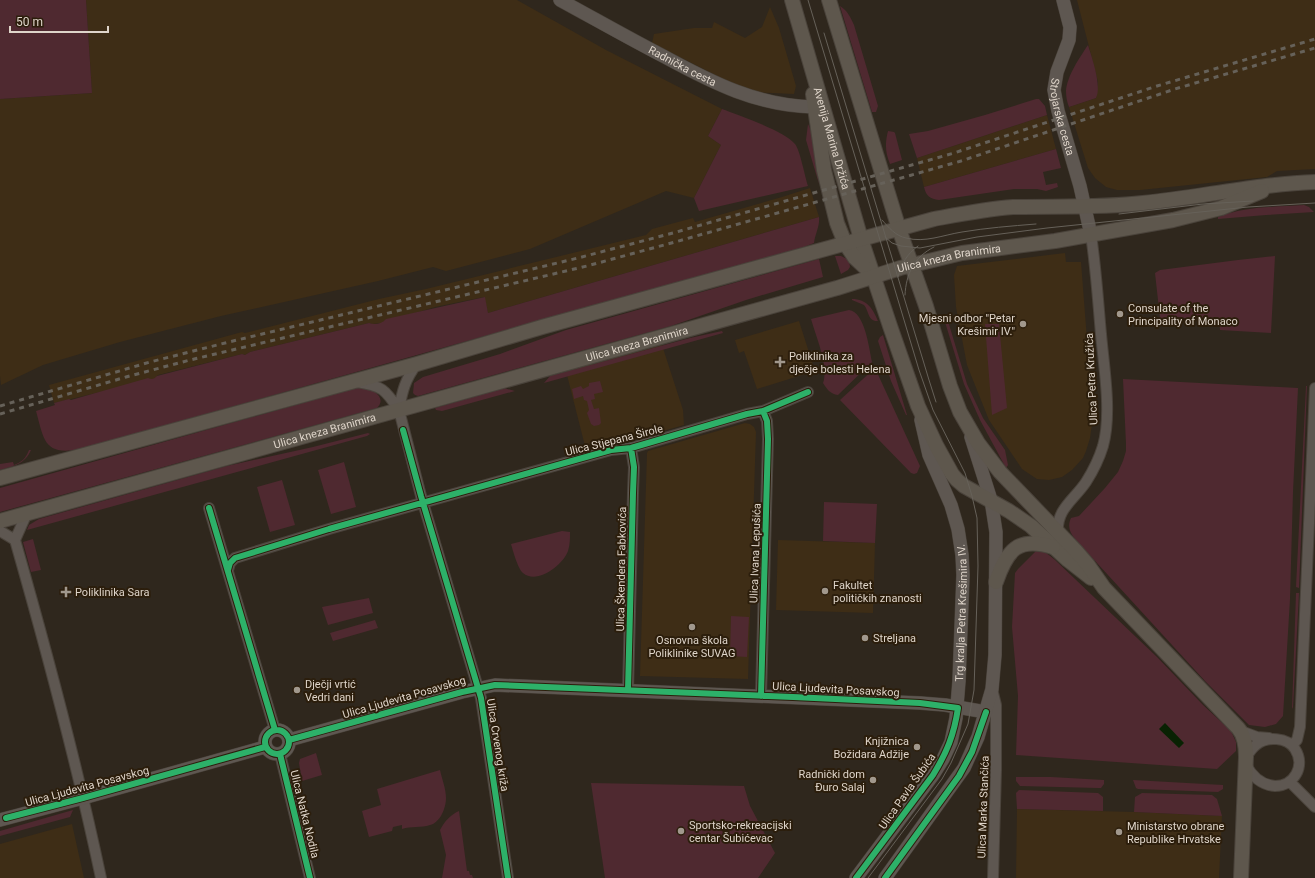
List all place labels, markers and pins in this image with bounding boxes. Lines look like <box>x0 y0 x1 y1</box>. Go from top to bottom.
place label: Consulate of the Principality of Monaco <box>1128 302 1238 328</box>
marker: Consulate of the Principality of Monaco <box>1115 309 1125 319</box>
place label: Mjesni odbor "Petar Krešimir IV." <box>919 312 1015 338</box>
marker: Mjesni odbor "Petar Krešimir IV." <box>1018 319 1028 329</box>
place label: Poliklinika za dječje bolesti Helena <box>789 350 891 376</box>
marker: Poliklinika za dječje bolesti Helena <box>774 356 786 368</box>
place label: Fakultet političkih znanosti <box>833 579 922 605</box>
marker: Poliklinika Sara <box>60 586 72 598</box>
place label: Poliklinika Sara <box>75 586 149 599</box>
marker: Fakultet političkih znanosti <box>820 586 830 596</box>
marker: Osnovna škola Poliklinike SUVAG <box>687 622 697 632</box>
place label: Streljana <box>873 632 916 645</box>
marker: Streljana <box>860 633 870 643</box>
place label: Osnovna škola Poliklinike SUVAG <box>648 634 736 660</box>
place label: Dječji vrtić Vedri dani <box>305 678 356 704</box>
marker: Dječji vrtić Vedri dani <box>292 685 302 695</box>
place label: Knjižnica Božidara Adžije <box>833 735 909 761</box>
marker: Knjižnica Božidara Adžije <box>912 742 922 752</box>
place label: Radnički dom Đuro Salaj <box>798 768 865 794</box>
marker: Radnički dom Đuro Salaj <box>868 775 878 785</box>
place label: Sportsko-rekreacijski centar Šubićevac <box>689 819 792 845</box>
place label: Ministarstvo obrane Republike Hrvatske <box>1127 820 1225 846</box>
marker: Sportsko-rekreacijski centar Šubićevac <box>676 826 686 836</box>
marker: Ministarstvo obrane Republike Hrvatske <box>1114 827 1124 837</box>

